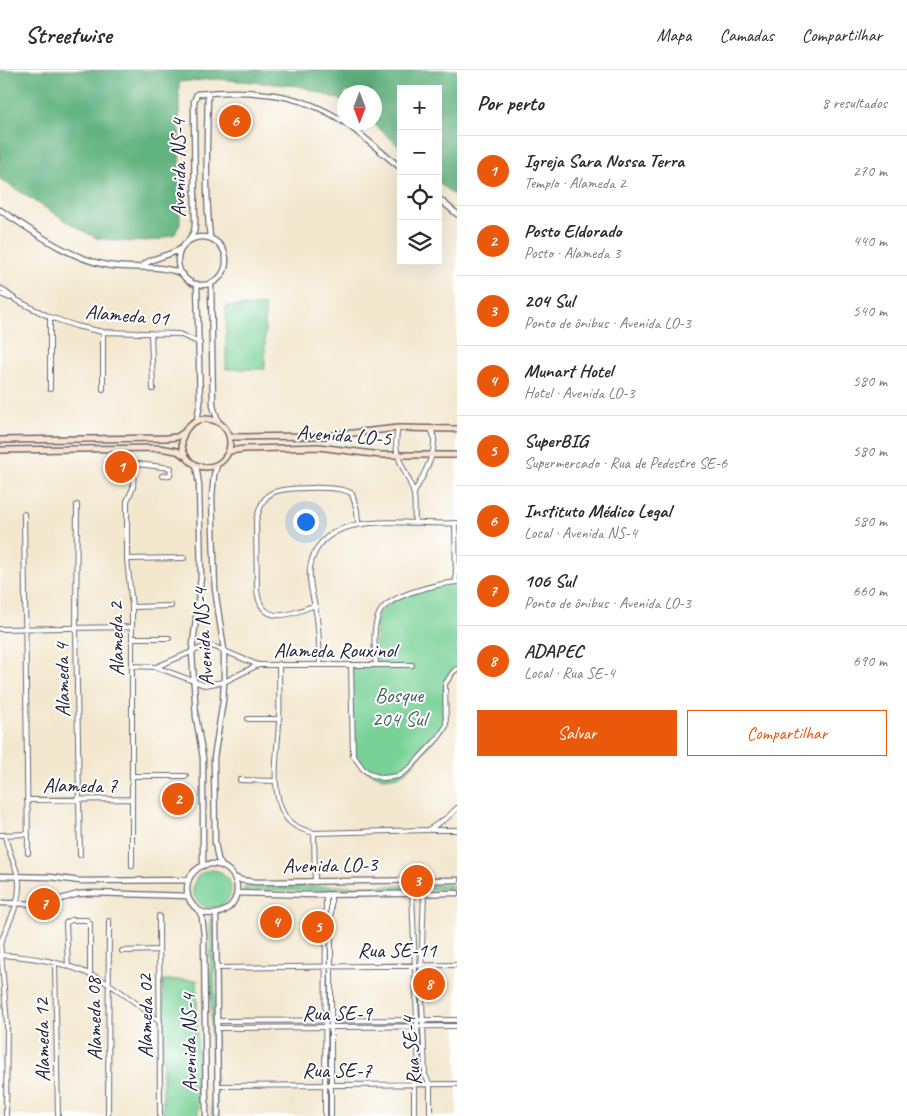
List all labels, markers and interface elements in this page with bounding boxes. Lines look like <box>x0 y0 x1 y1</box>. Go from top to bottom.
text: Streetwise <box>25 20 111 50</box>
text: Mapa <box>657 24 691 46</box>
text: Camadas <box>719 24 774 46</box>
text: Compartilhar <box>802 24 882 46</box>
north arrow <box>337 85 382 130</box>
map controls <box>397 85 442 265</box>
button: + <box>397 85 442 130</box>
text: Por perto <box>477 90 544 116</box>
text: 8 resultados <box>822 93 887 113</box>
pin: 6 <box>219 102 251 140</box>
street label: Avenida NS-4 <box>165 116 191 217</box>
button: − <box>397 130 442 175</box>
text: Igreja Sara Nossa Terra <box>524 149 684 173</box>
text: 1 <box>489 161 497 181</box>
text: 270 m <box>853 161 887 181</box>
text: Templo · Alameda 2 <box>524 173 626 193</box>
button: locate <box>397 175 442 220</box>
text: Posto Eldorado <box>524 219 622 243</box>
button: layers <box>397 220 442 265</box>
text: 2 <box>489 231 497 251</box>
text: 440 m <box>853 231 887 251</box>
text: Posto · Alameda 3 <box>524 243 620 263</box>
text: 204 Sul <box>524 289 574 313</box>
street label: Alameda 01 <box>84 298 171 332</box>
text: 3 <box>489 301 497 321</box>
text: 540 m <box>853 301 887 321</box>
text: Ponto de ônibus · Avenida LO-3 <box>524 313 691 333</box>
text: Munart Hotel <box>524 359 613 383</box>
text: 4 <box>489 371 497 391</box>
text: 580 m <box>853 371 887 391</box>
text: Hotel · Avenida LO-3 <box>524 383 635 403</box>
street label: Avenida LO-5 <box>296 419 394 451</box>
text: SuperBIG <box>524 429 588 453</box>
text: 5 <box>490 441 496 461</box>
text: 580 m <box>853 441 887 461</box>
pin: 1 <box>105 448 137 486</box>
text: Supermercado · Rua de Pedestre SE-6 <box>524 453 727 473</box>
text: Instituto Médico Legal <box>524 499 671 523</box>
your location <box>293 509 319 535</box>
text: 6 <box>489 511 497 531</box>
text: 580 m <box>853 511 887 531</box>
text: Local · Avenida NS-4 <box>524 523 637 543</box>
text: 106 Sul <box>524 569 574 593</box>
text: 7 <box>489 581 497 601</box>
text: 660 m <box>853 581 887 601</box>
street label: Avenida NS-4 <box>186 584 219 687</box>
text: Ponto de ônibus · Avenida LO-3 <box>524 593 691 613</box>
street label: Alameda 2 <box>102 600 130 676</box>
street label: Alameda Rouxinol <box>274 637 400 663</box>
text: ADAPEC <box>524 639 583 663</box>
street label: Alameda 4 <box>48 640 76 717</box>
text: 8 <box>489 651 497 671</box>
text: 690 m <box>853 651 887 671</box>
text: Local · Rua SE-4 <box>524 663 615 683</box>
park label: Bosque 204 Sul <box>372 682 430 732</box>
button: Salvar <box>477 710 677 756</box>
button: Compartilhar <box>687 710 887 756</box>
street label: Alameda 7 <box>43 772 119 798</box>
pin: 2 <box>162 780 194 818</box>
street label: Avenida LO-3 <box>282 851 379 879</box>
pin: 3 <box>401 862 433 900</box>
pin: 7 <box>28 885 60 923</box>
pin: 4 <box>260 903 292 941</box>
pin: 5 <box>302 908 334 946</box>
street label: Rua SE-11 <box>358 937 438 963</box>
pin: 8 <box>413 965 445 1003</box>
street label: Alameda 02 <box>132 973 158 1058</box>
street label: Alameda 08 <box>80 974 108 1061</box>
street label: Avenida NS-4 <box>175 991 203 1093</box>
street label: Alameda 12 <box>28 996 56 1082</box>
street label: Rua SE-9 <box>302 1000 373 1026</box>
street label: Rua SE-4 <box>395 1013 427 1087</box>
street label: Rua SE-7 <box>302 1057 373 1083</box>

